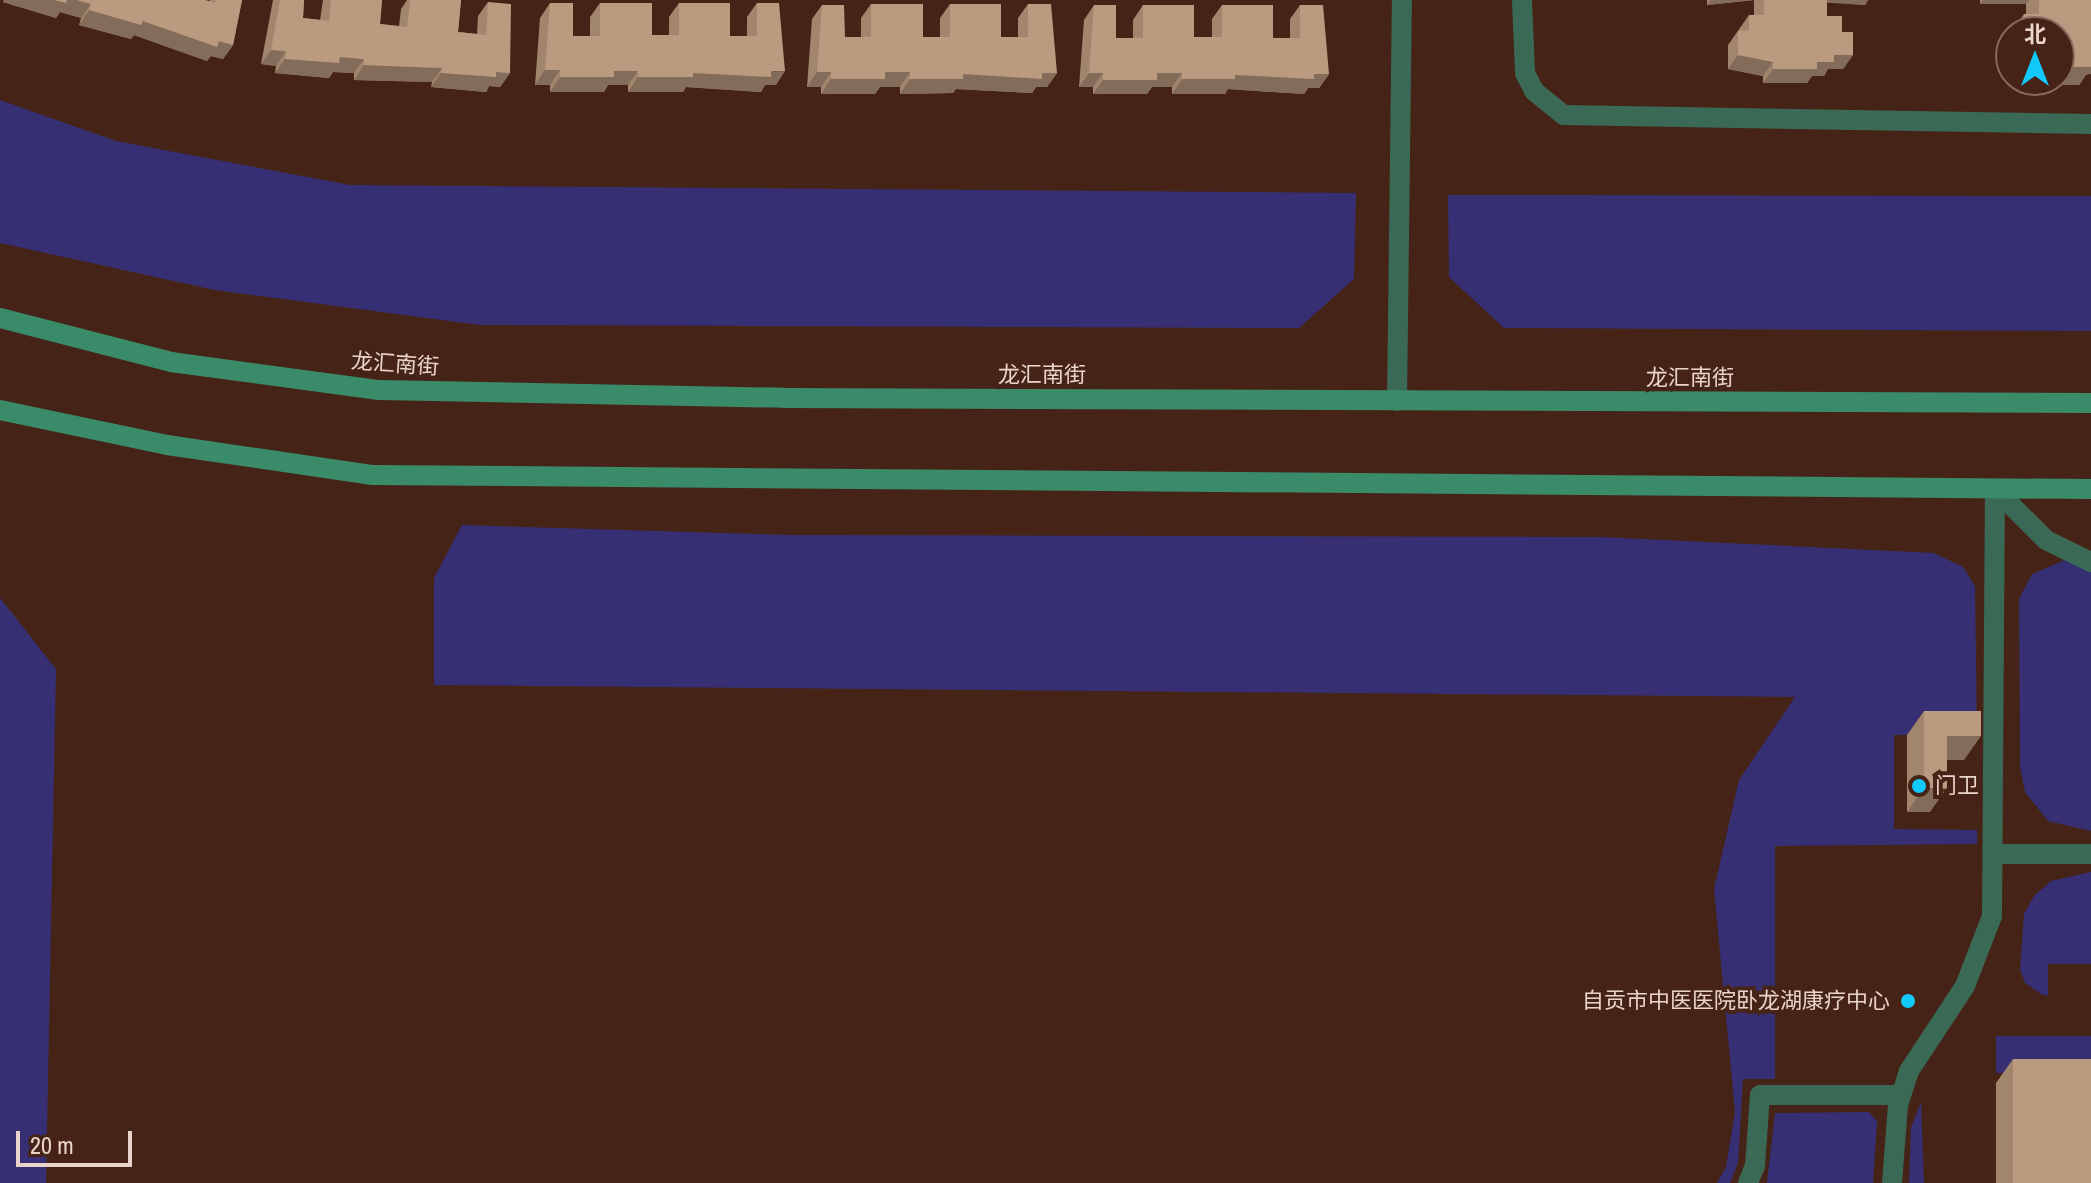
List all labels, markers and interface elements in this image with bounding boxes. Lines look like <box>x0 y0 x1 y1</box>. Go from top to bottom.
north arrow <box>1995 16 2075 96</box>
text: 北 <box>2024 19 2046 49</box>
street label: 龙汇南街 <box>350 348 440 380</box>
street label: 龙汇南街 <box>998 362 1086 388</box>
street label: 龙汇南街 <box>1646 365 1734 391</box>
place label: 门卫 <box>1935 773 1979 799</box>
marker: 门卫 <box>1910 777 1928 795</box>
place label: 自贡市中医医院卧龙湖康疗中心 <box>1582 988 1890 1014</box>
marker: 自贡市中医医院卧龙湖康疗中心 <box>1897 990 1919 1012</box>
scale bar <box>20 1115 136 1165</box>
text: 20 m <box>30 1129 74 1161</box>

